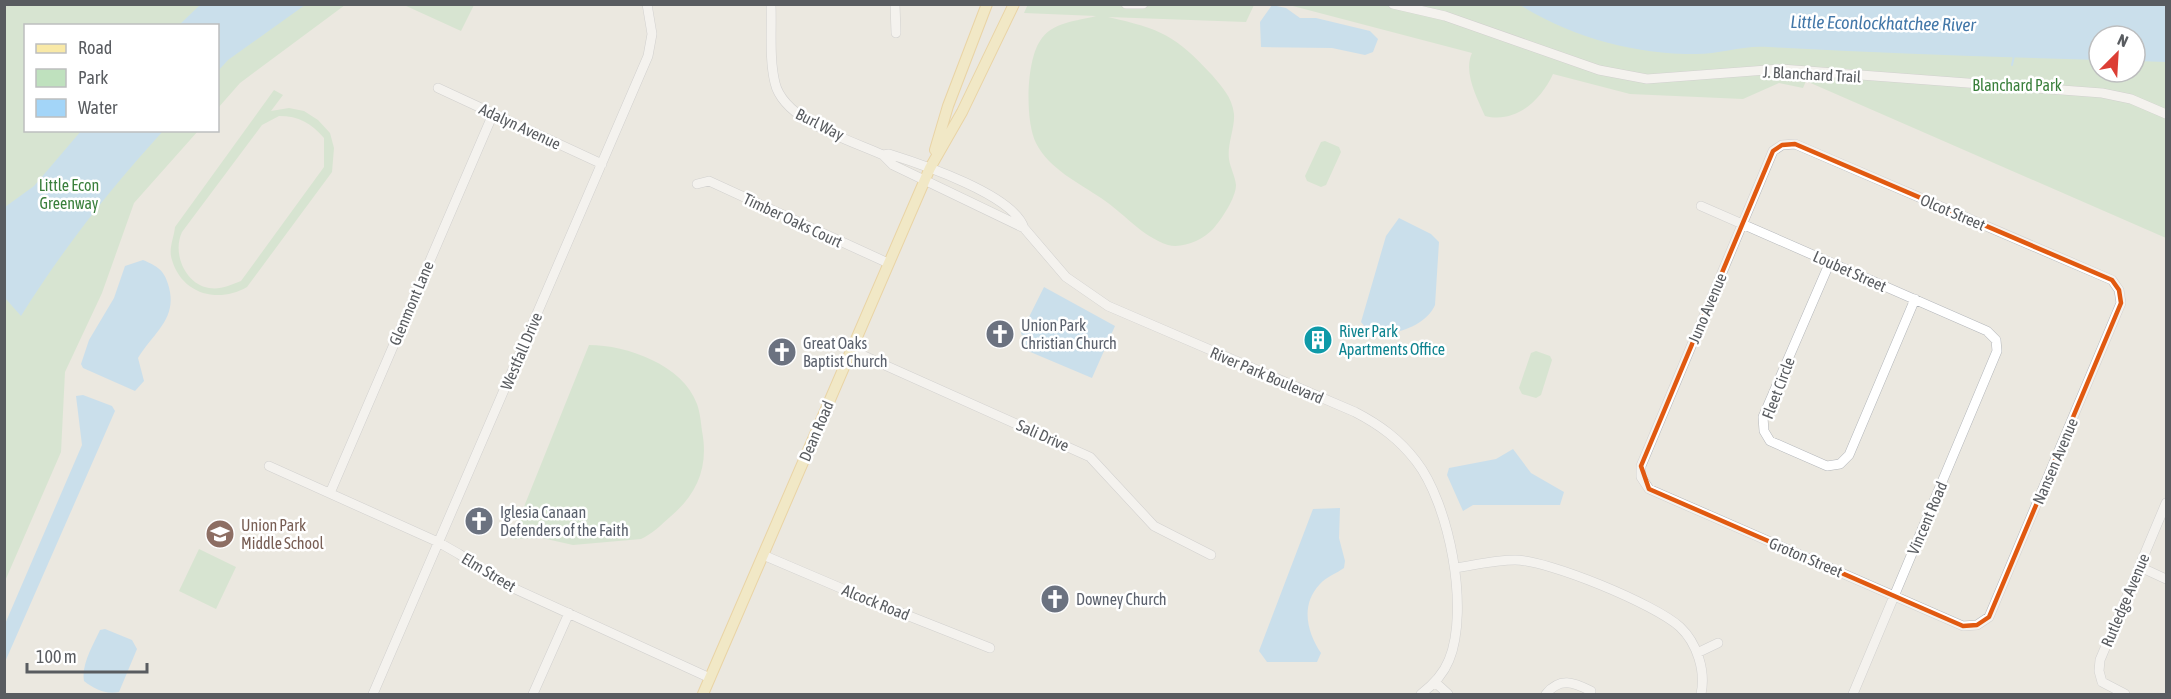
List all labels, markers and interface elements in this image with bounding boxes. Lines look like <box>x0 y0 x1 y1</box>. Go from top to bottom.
water label: Little Econlockhatchee River <box>1790 11 1977 35</box>
legend <box>24 24 219 132</box>
north arrow <box>2087 24 2147 84</box>
text: N <box>2115 30 2131 50</box>
text: Road <box>78 37 112 58</box>
street label: J. Blanchard Trail <box>1762 62 1862 86</box>
text: Park <box>78 67 108 88</box>
park label: Blanchard Park <box>1972 76 2062 94</box>
text: Water <box>78 97 118 118</box>
street label: Adalyn Avenue <box>476 99 564 154</box>
street label: Burl Way <box>792 104 847 145</box>
park label: Little Econ Greenway <box>39 176 99 213</box>
street label: Timber Oaks Court <box>741 189 846 251</box>
street label: Olcot Street <box>1918 190 1989 234</box>
street label: Loubet Street <box>1811 247 1890 295</box>
street label: Glenmont Lane <box>385 258 437 348</box>
street label: Juno Avenue <box>1684 270 1730 346</box>
street label: Westfall Drive <box>497 310 545 392</box>
place label: Union Park Christian Church <box>1021 316 1117 352</box>
church icon: Union Park Christian Church <box>984 318 1016 350</box>
place label: River Park Apartments Office <box>1339 322 1445 359</box>
building icon: River Park Apartments Office <box>1302 324 1334 356</box>
place label: Great Oaks Baptist Church <box>803 334 887 371</box>
church icon: Great Oaks Baptist Church <box>766 336 798 368</box>
street label: River Park Boulevard <box>1208 343 1326 407</box>
street label: Fleet Circle <box>1758 355 1798 421</box>
street label: Dean Road <box>795 398 837 464</box>
street label: Nansen Avenue <box>2029 415 2081 507</box>
street label: Sali Drive <box>1014 416 1072 454</box>
street label: Vincent Road <box>1904 479 1950 557</box>
place label: Iglesia Canaan Defenders of the Faith <box>500 503 629 539</box>
church icon: Iglesia Canaan Defenders of the Faith <box>463 505 495 537</box>
place label: Union Park Middle School <box>241 516 325 552</box>
school or university icon: Union Park Middle School <box>204 518 236 550</box>
street label: Groton Street <box>1767 534 1846 581</box>
street label: Elm Street <box>459 549 520 595</box>
street label: Rutledge Avenue <box>2097 551 2154 650</box>
street label: Alcock Road <box>840 580 912 624</box>
church icon: Downey Church <box>1039 583 1071 615</box>
place label: Downey Church <box>1076 590 1167 609</box>
scale bar <box>27 636 147 674</box>
text: 100 m <box>36 646 77 667</box>

